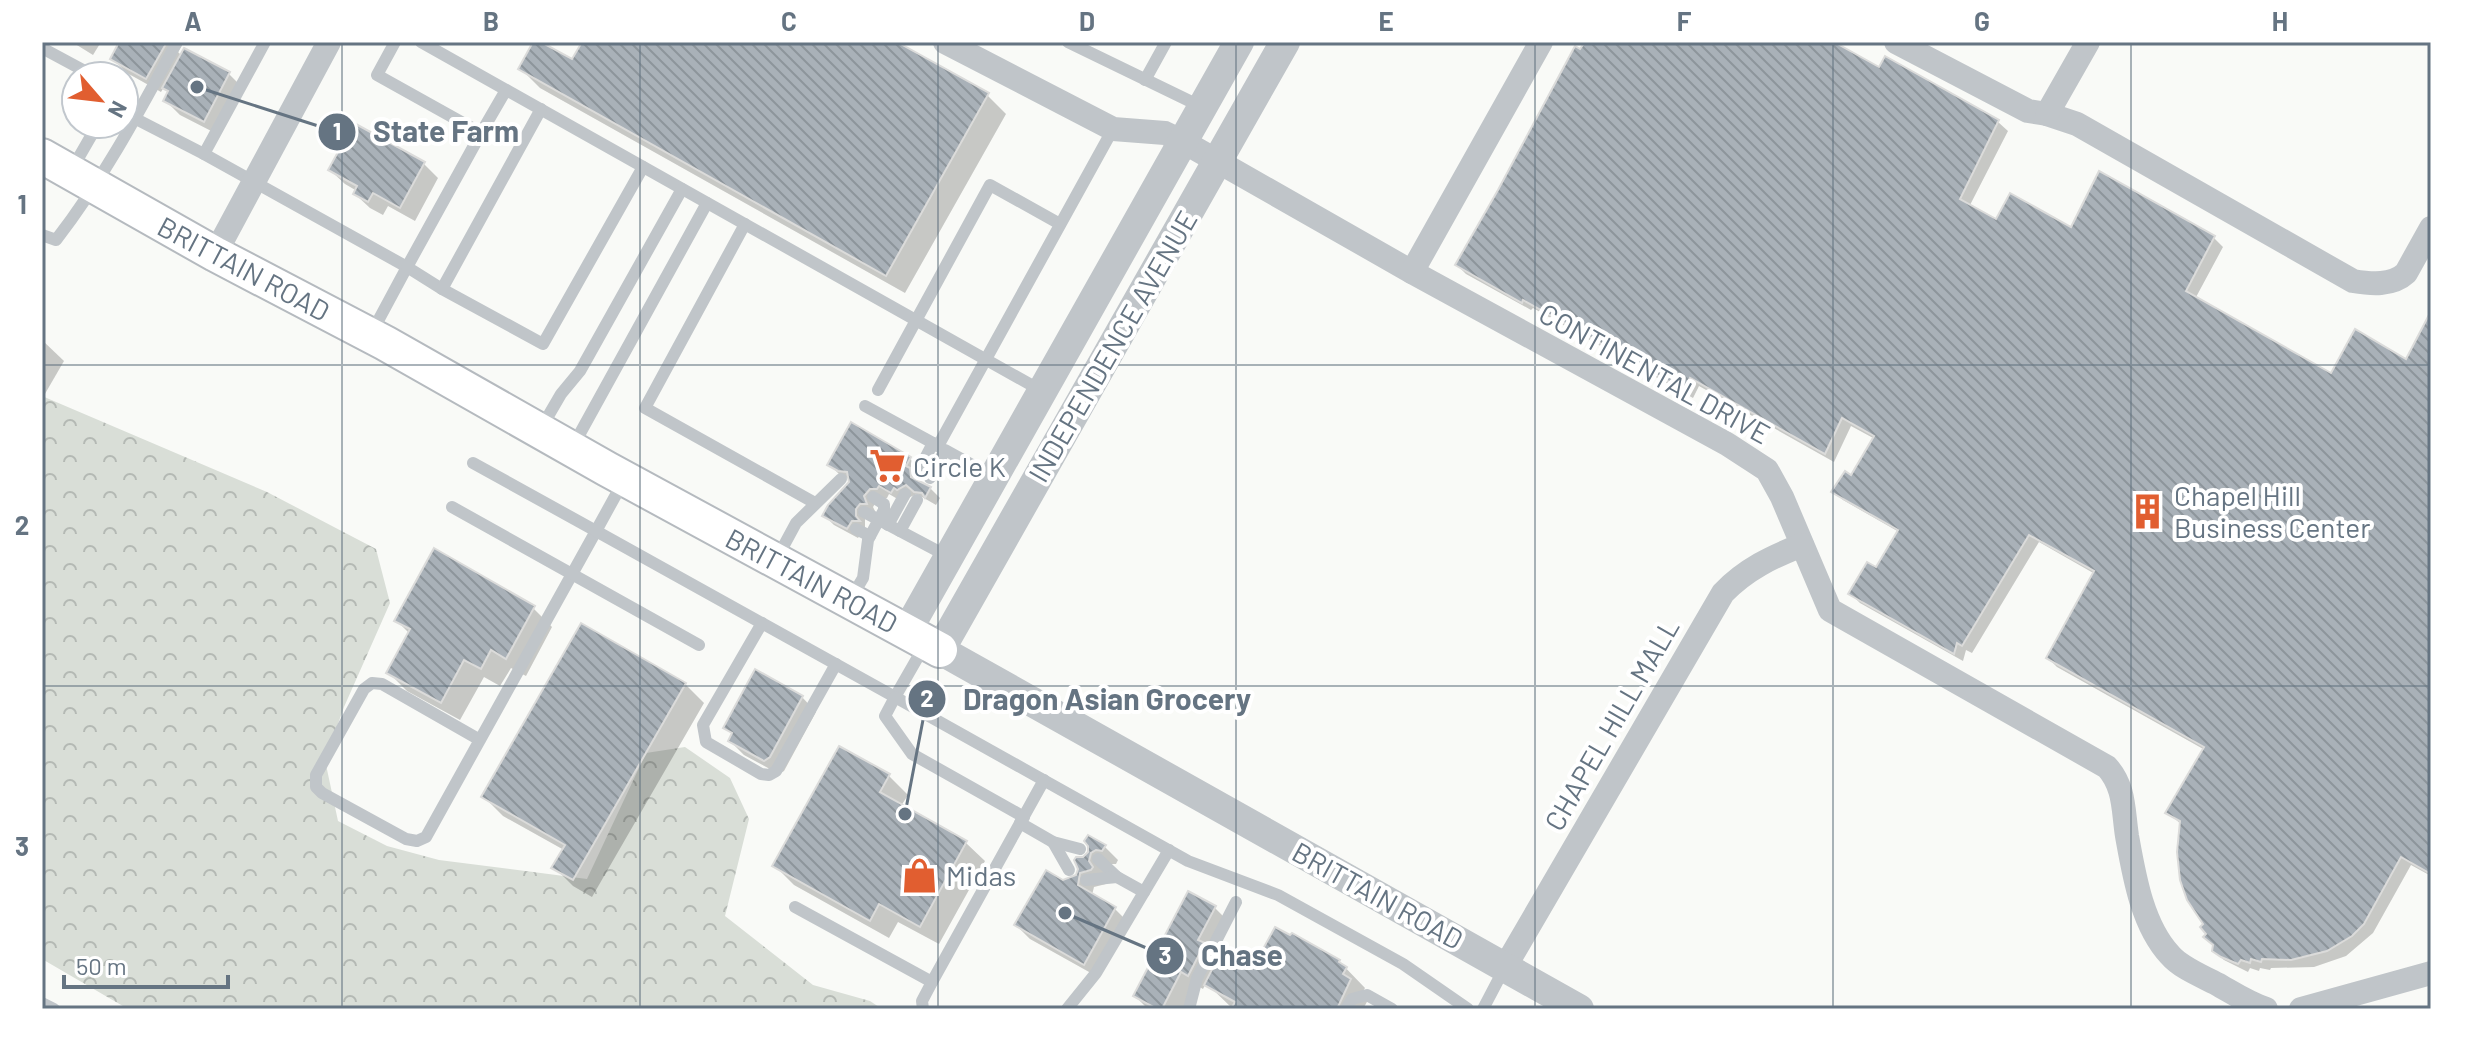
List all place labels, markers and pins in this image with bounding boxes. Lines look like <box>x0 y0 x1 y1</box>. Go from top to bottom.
callout: State Farm <box>317 105 535 159</box>
supermarket icon: Circle K <box>868 447 906 485</box>
place label: Circle K <box>913 449 1006 483</box>
place label: Chapel Hill Business Center <box>2174 478 2370 544</box>
building icon: Chapel Hill Business Center <box>2129 492 2167 530</box>
callout: Dragon Asian Grocery <box>907 672 1267 726</box>
shop icon: Midas <box>901 856 939 894</box>
place label: Midas <box>946 858 1016 892</box>
callout: Chase <box>1145 929 1299 983</box>

